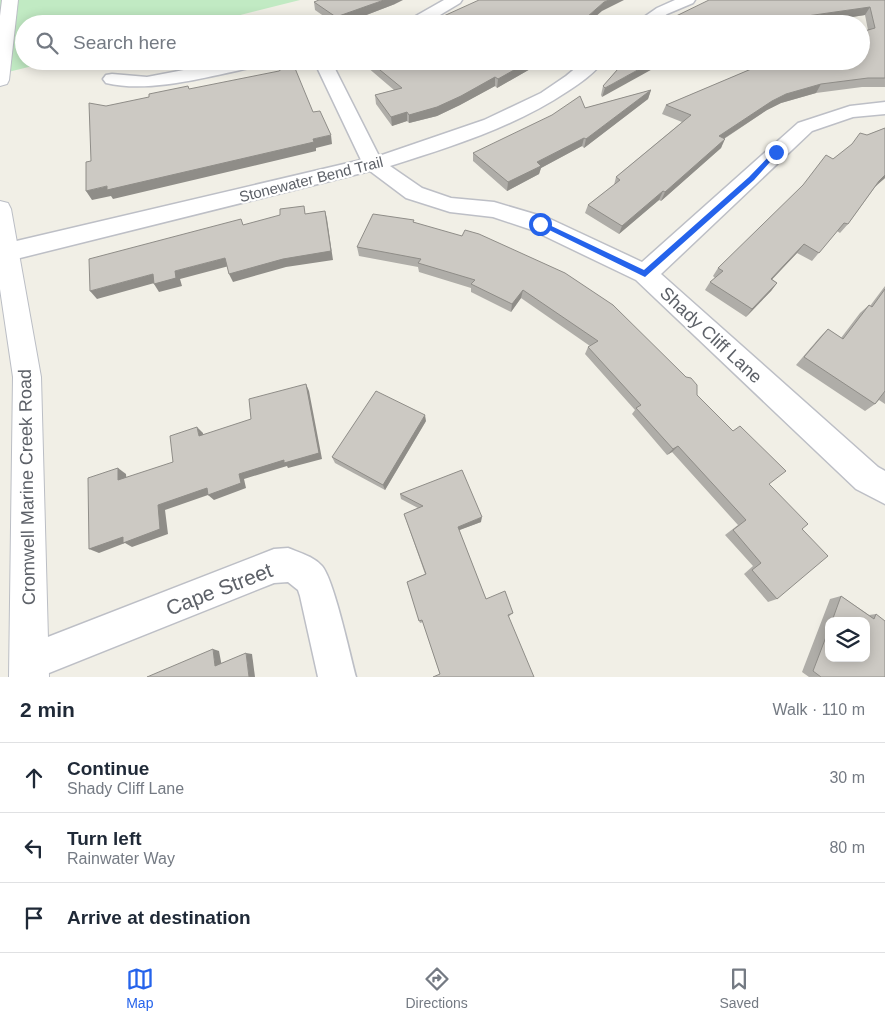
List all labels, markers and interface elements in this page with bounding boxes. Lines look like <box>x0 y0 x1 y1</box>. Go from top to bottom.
search box <box>15 15 870 70</box>
icon: search <box>33 29 61 57</box>
text: Search here <box>73 32 177 53</box>
route end <box>765 141 788 164</box>
street label: Stonewater Bend Trail <box>237 153 385 205</box>
route start <box>529 213 552 236</box>
street label: Shady Cliff Lane <box>656 283 766 387</box>
street label: Cromwell Marine Creek Road <box>15 369 39 605</box>
street label: Cape Street <box>163 558 276 620</box>
map controls <box>825 617 870 662</box>
button: layers <box>825 617 870 662</box>
text: 2 min <box>20 698 75 721</box>
text: Walk · 110 m <box>773 701 865 718</box>
text: Continue <box>67 758 149 779</box>
icon: ahead <box>20 764 48 792</box>
text: 30 m <box>829 769 865 786</box>
text: Shady Cliff Lane <box>67 780 184 797</box>
text: Turn left <box>67 828 142 849</box>
icon: left <box>20 834 48 862</box>
text: 80 m <box>829 839 865 856</box>
text: Rainwater Way <box>67 850 175 867</box>
icon: arrive <box>20 904 48 932</box>
text: Arrive at destination <box>67 907 251 928</box>
tab: Map <box>126 965 154 1011</box>
tab: Directions <box>406 965 468 1011</box>
tab: Saved <box>719 965 759 1011</box>

